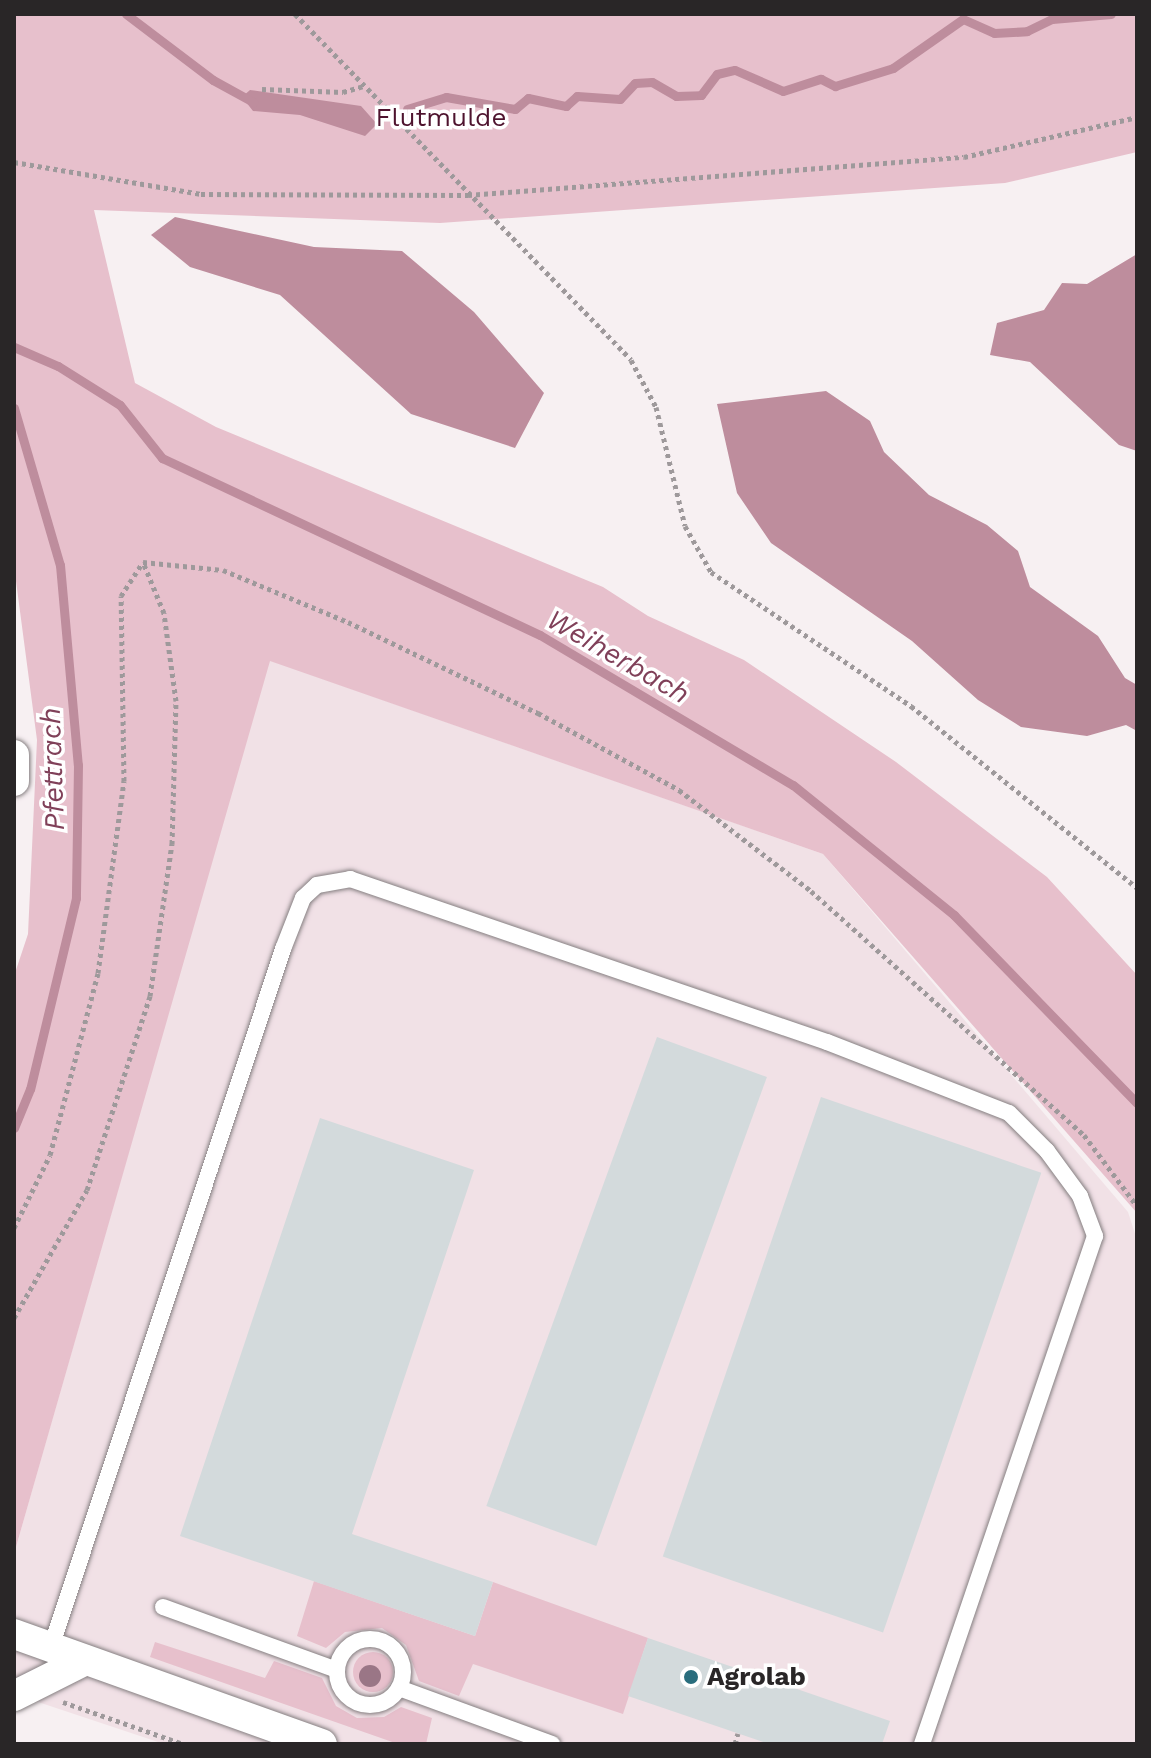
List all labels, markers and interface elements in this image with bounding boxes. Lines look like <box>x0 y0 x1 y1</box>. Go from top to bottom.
park label: Flutmulde <box>376 102 506 134</box>
water label: Weiherbach <box>541 603 695 711</box>
water label: Pfettrach <box>34 707 72 831</box>
place label: Agrolab <box>707 1661 806 1693</box>
marker: Agrolab <box>682 1668 700 1686</box>

